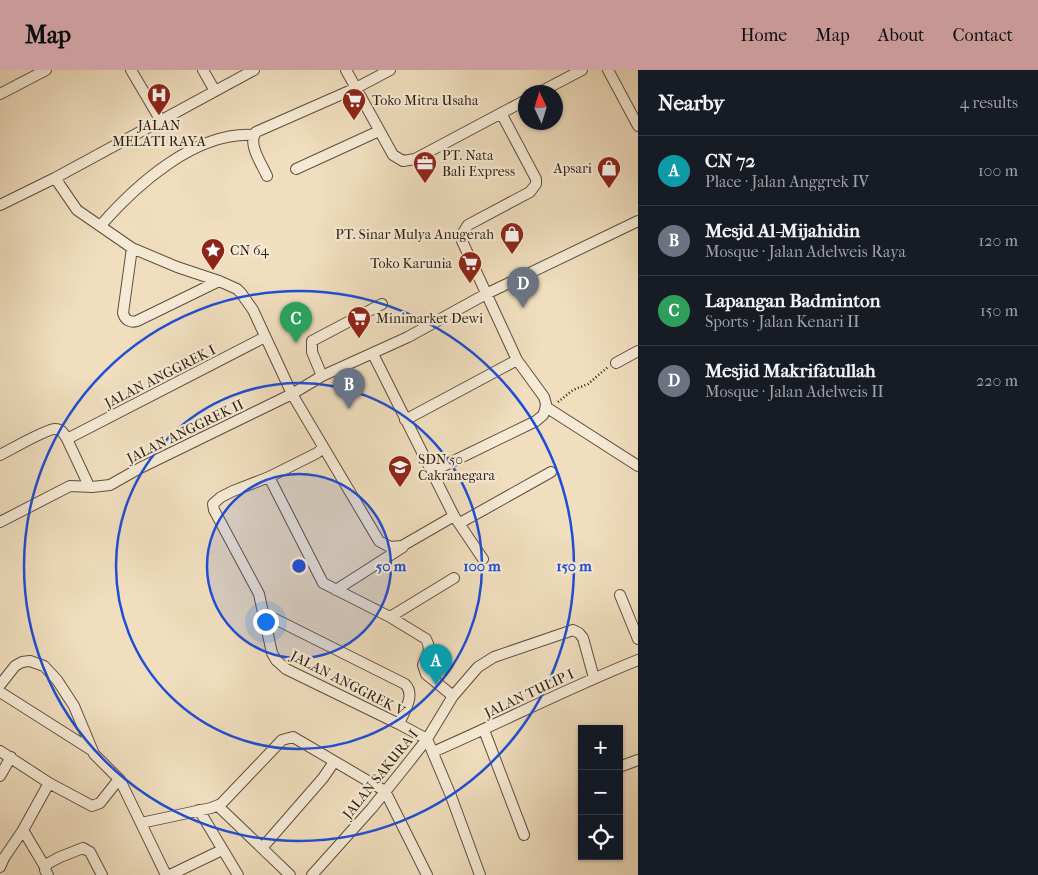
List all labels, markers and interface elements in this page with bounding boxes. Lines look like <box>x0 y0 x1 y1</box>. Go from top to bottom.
text: Map <box>25 21 71 49</box>
text: Home <box>740 25 787 46</box>
text: Map <box>815 25 850 46</box>
text: About <box>878 25 924 46</box>
text: Contact <box>952 25 1013 46</box>
hospital icon: JALAN MELATI RAYA <box>146 82 172 116</box>
north arrow <box>518 85 563 130</box>
supermarket icon: Toko Mitra Usaha <box>341 87 367 121</box>
text: Nearby <box>658 91 724 115</box>
place label: Toko Mitra Usaha <box>372 92 479 109</box>
text: 4 results <box>960 93 1018 112</box>
place label: JALAN MELATI RAYA <box>112 117 207 150</box>
place label: PT. Nata Bali Express <box>442 147 515 180</box>
office icon: PT. Nata Bali Express <box>412 150 438 184</box>
text: CN 72 <box>705 150 755 172</box>
shop icon: Apsari <box>596 155 622 189</box>
place label: Apsari <box>553 160 592 177</box>
text: A <box>669 161 679 180</box>
text: 100 m <box>978 161 1018 180</box>
text: Place · Jalan Anggrek IV <box>705 172 869 191</box>
text: Mesjd Al-Mijahidin <box>705 220 860 242</box>
shop icon: PT. Sinar Mulya Anugerah <box>499 221 525 255</box>
place label: PT. Sinar Mulya Anugerah <box>335 226 494 243</box>
text: B <box>669 231 679 250</box>
text: 120 m <box>979 231 1018 250</box>
place icon: CN 64 <box>200 237 226 271</box>
place label: CN 64 <box>230 242 270 259</box>
text: Mosque · Jalan Adelweis Raya <box>705 242 906 261</box>
supermarket icon: Toko Karunia <box>457 250 483 284</box>
place label: Toko Karunia <box>370 255 453 272</box>
pin: D <box>507 267 539 308</box>
text: Lapangan Badminton <box>705 290 881 312</box>
text: C <box>669 301 679 320</box>
text: 150 m <box>980 301 1018 320</box>
pin: C <box>280 302 312 343</box>
supermarket icon: Minimarket Dewi <box>346 305 372 339</box>
place label: Minimarket Dewi <box>376 310 483 327</box>
text: Sports · Jalan Kenari II <box>705 312 860 331</box>
street label: JALAN ANGGREK I <box>101 341 219 412</box>
text: Mesjid Makrifatullah <box>705 360 876 382</box>
pin: B <box>333 368 365 409</box>
text: D <box>668 371 680 390</box>
text: 220 m <box>976 371 1018 390</box>
text: Mosque · Jalan Adelweis II <box>705 382 884 401</box>
street label: JALAN ANGGREK II <box>123 396 247 468</box>
place label: SDN 50 Cakranegara <box>418 451 495 484</box>
school or university icon: SDN 50 Cakranegara <box>387 454 413 488</box>
centre of rings <box>290 557 308 575</box>
text: 50 m <box>376 557 407 575</box>
text: 100 m <box>463 557 501 575</box>
text: 150 m <box>556 557 592 575</box>
your location <box>253 609 279 635</box>
pin: A <box>420 644 452 685</box>
street label: JALAN ANGGREK V <box>287 647 409 720</box>
street label: JALAN TULIP I <box>481 665 577 722</box>
map controls <box>578 725 623 860</box>
button: + <box>578 725 623 770</box>
street label: JALAN SAKURA I <box>338 726 422 823</box>
button: − <box>578 770 623 815</box>
button: locate <box>578 815 623 860</box>

